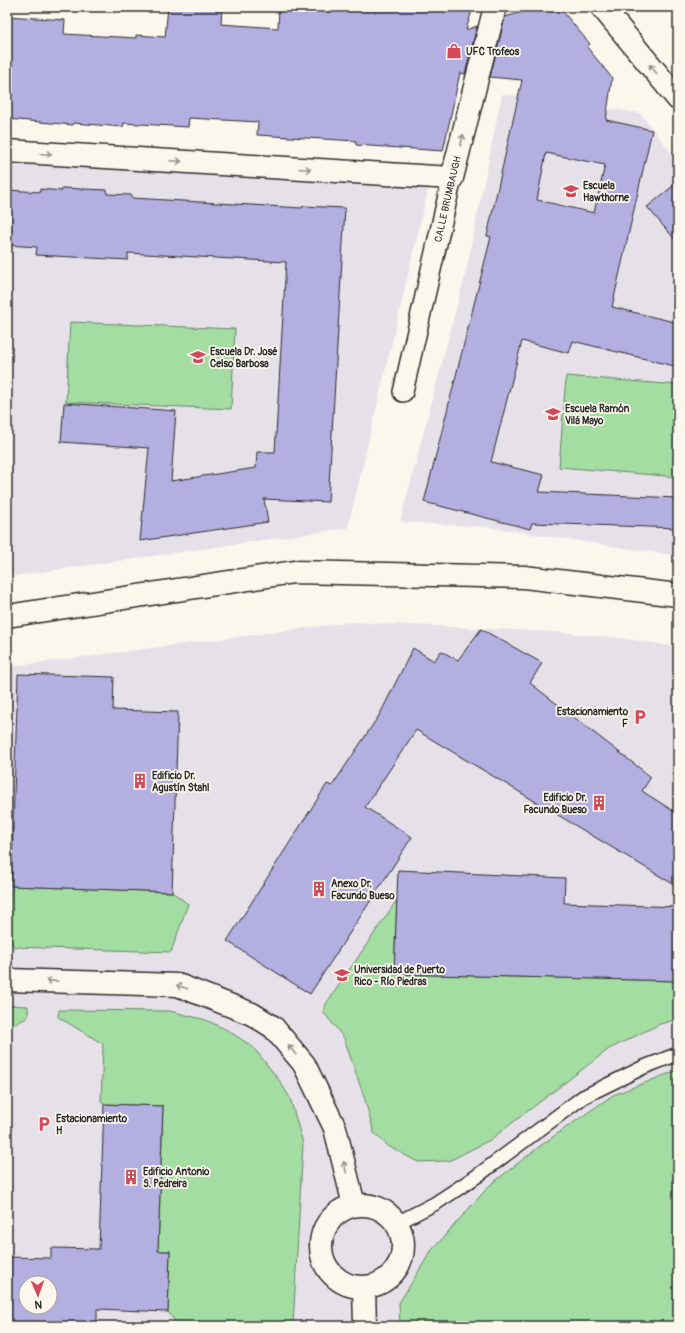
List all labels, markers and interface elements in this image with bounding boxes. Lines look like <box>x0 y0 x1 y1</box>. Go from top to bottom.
shop icon: UFC Trofeos <box>445 42 463 60</box>
place label: UFC Trofeos <box>466 46 520 58</box>
one-way arrow <box>649 63 658 74</box>
one-way arrow <box>458 134 466 147</box>
one-way arrow <box>39 150 52 157</box>
street label: CALLE BRUMBAUGH <box>432 155 464 244</box>
one-way arrow <box>169 158 182 165</box>
one-way arrow <box>298 165 311 173</box>
place label: Escuela Hawthorne <box>583 180 630 204</box>
school or university icon: Escuela Hawthorne <box>562 182 580 200</box>
place label: Escuela Dr. José Celso Barbosa <box>210 346 278 370</box>
school or university icon: Escuela Dr. José Celso Barbosa <box>189 348 207 366</box>
place label: Escuela Ramón Vilá Mayo <box>565 403 630 427</box>
school or university icon: Escuela Ramón Vilá Mayo <box>544 405 562 423</box>
place label: Estacionamiento F <box>557 706 629 730</box>
parking icon: Estacionamiento F <box>631 708 649 726</box>
place label: Edificio Dr. Agustín Stahl <box>152 770 209 794</box>
building icon: Edificio Dr. Agustín Stahl <box>131 772 149 790</box>
place label: Edificio Dr. Facundo Bueso <box>523 792 588 816</box>
building icon: Edificio Dr. Facundo Bueso <box>590 794 608 812</box>
place label: Anexo Dr. Facundo Bueso <box>331 878 395 902</box>
building icon: Anexo Dr. Facundo Bueso <box>310 880 328 898</box>
place label: Universidad de Puerto Rico - Río Piedras <box>354 964 445 988</box>
school or university icon: Universidad de Puerto Rico - Río Piedras <box>333 966 351 984</box>
one-way arrow <box>46 977 59 985</box>
one-way arrow <box>175 983 188 990</box>
one-way arrow <box>288 1045 297 1055</box>
place label: Estacionamiento H <box>56 1113 128 1137</box>
parking icon: Estacionamiento H <box>35 1115 53 1133</box>
one-way arrow <box>340 1161 348 1174</box>
place label: Edificio Antonio S. Pedreira <box>143 1166 210 1190</box>
building icon: Edificio Antonio S. Pedreira <box>122 1168 140 1186</box>
north arrow <box>18 1275 58 1315</box>
text: N <box>34 1298 42 1311</box>

